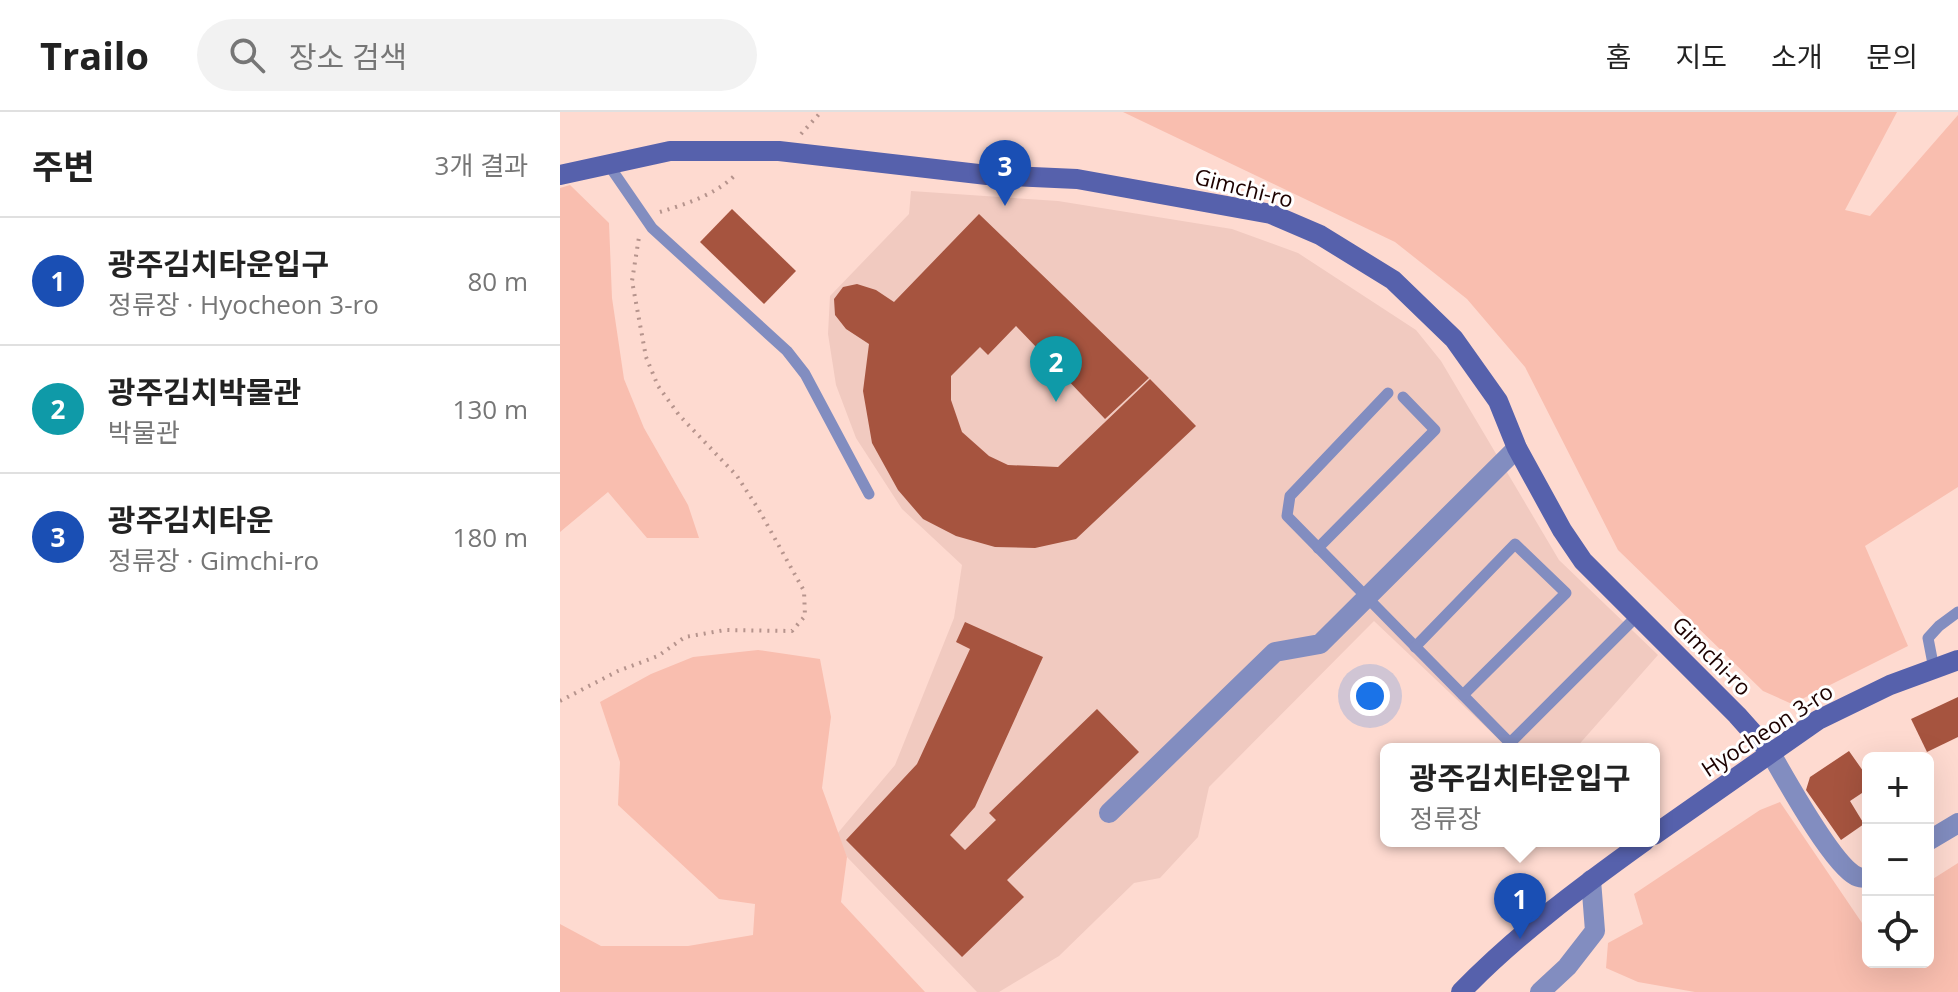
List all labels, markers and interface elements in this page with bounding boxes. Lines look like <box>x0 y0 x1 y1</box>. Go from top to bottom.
search box <box>197 19 757 91</box>
text: Trailo <box>40 29 149 81</box>
icon: search <box>225 33 269 77</box>
text: 장소 검색 <box>289 36 407 77</box>
text: 홈 <box>1606 37 1631 75</box>
text: 지도 <box>1675 37 1727 75</box>
text: 소개 <box>1771 37 1822 75</box>
text: 문의 <box>1866 37 1918 75</box>
pin: 3 <box>979 140 1031 206</box>
text: 주변 <box>32 143 95 189</box>
text: 3개 결과 <box>435 147 528 183</box>
street label: Gimchi-ro <box>1192 160 1297 214</box>
text: 광주김치타운입구 <box>108 243 329 284</box>
text: 1 <box>51 263 65 299</box>
text: 80 m <box>467 263 528 299</box>
text: 정류장 · Hyocheon 3-ro <box>108 286 379 322</box>
pin: 2 <box>1030 336 1082 402</box>
text: 광주김치박물관 <box>108 371 301 412</box>
text: 2 <box>51 391 65 427</box>
text: 130 m <box>453 391 528 427</box>
text: 박물관 <box>108 414 180 450</box>
text: 광주김치타운 <box>108 499 274 540</box>
text: 3 <box>51 519 65 555</box>
text: 180 m <box>453 519 528 555</box>
text: 정류장 · Gimchi-ro <box>108 542 319 578</box>
street label: Gimchi-ro <box>1666 609 1759 702</box>
street label: Hyocheon 3-ro <box>1695 675 1838 783</box>
your location <box>1350 676 1390 716</box>
popup <box>1380 743 1660 847</box>
map controls <box>1862 752 1934 968</box>
button: + <box>1862 752 1934 824</box>
text: 광주김치타운입구 <box>1410 757 1630 798</box>
text: 정류장 <box>1410 800 1481 836</box>
button: − <box>1862 824 1934 896</box>
pin: 1 <box>1494 873 1546 939</box>
button: locate <box>1862 896 1934 968</box>

